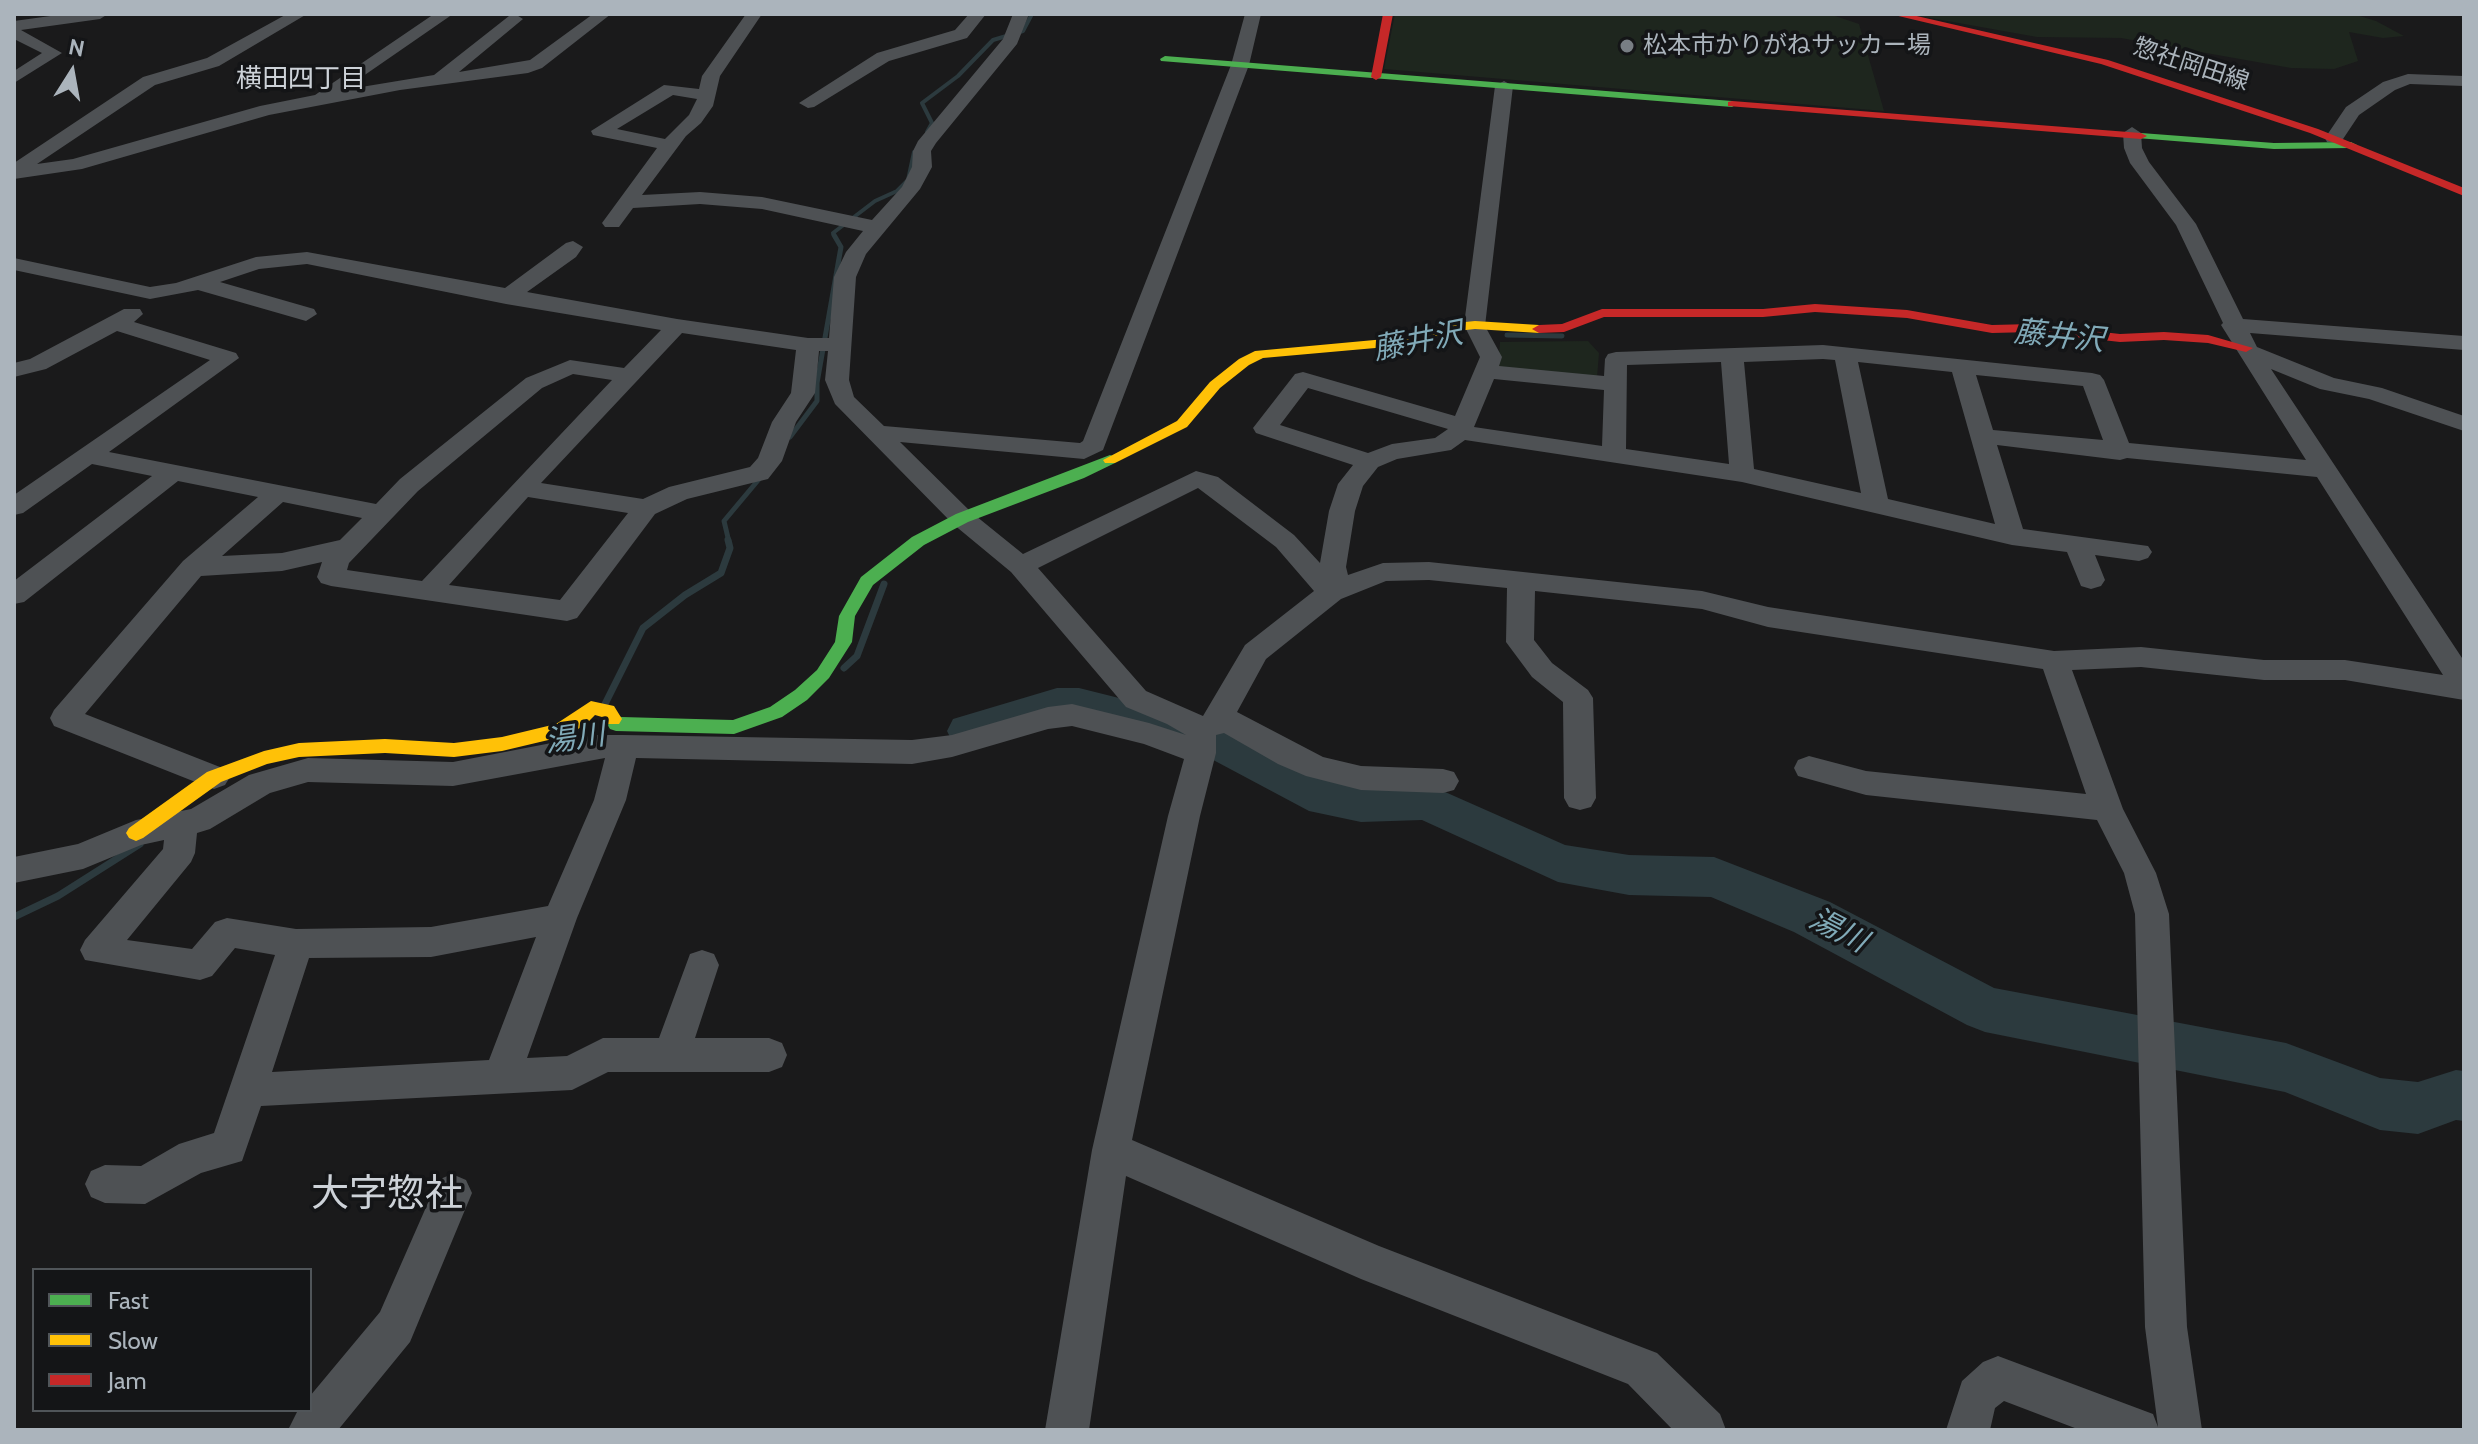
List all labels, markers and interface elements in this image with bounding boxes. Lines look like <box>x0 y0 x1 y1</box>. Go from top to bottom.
north arrow <box>32 32 112 112</box>
place label: 松本市かりがねサッカー場 <box>1643 32 1931 60</box>
text: N <box>66 33 87 63</box>
street label: 惣社岡田線 <box>2129 33 2253 97</box>
marker: 松本市かりがねサッカー場 <box>1618 37 1636 55</box>
district label: 横田四丁目 <box>236 63 366 95</box>
water label: 藤井沢 <box>2012 314 2106 360</box>
water label: 藤井沢 <box>1370 316 1466 368</box>
water label: 湯川 <box>543 717 607 761</box>
water label: 湯川 <box>1803 901 1873 961</box>
district label: 大字惣社 <box>311 1172 463 1218</box>
legend <box>32 1268 312 1412</box>
text: Fast <box>108 1286 149 1315</box>
text: Slow <box>108 1326 158 1355</box>
text: Jam <box>108 1366 146 1395</box>

